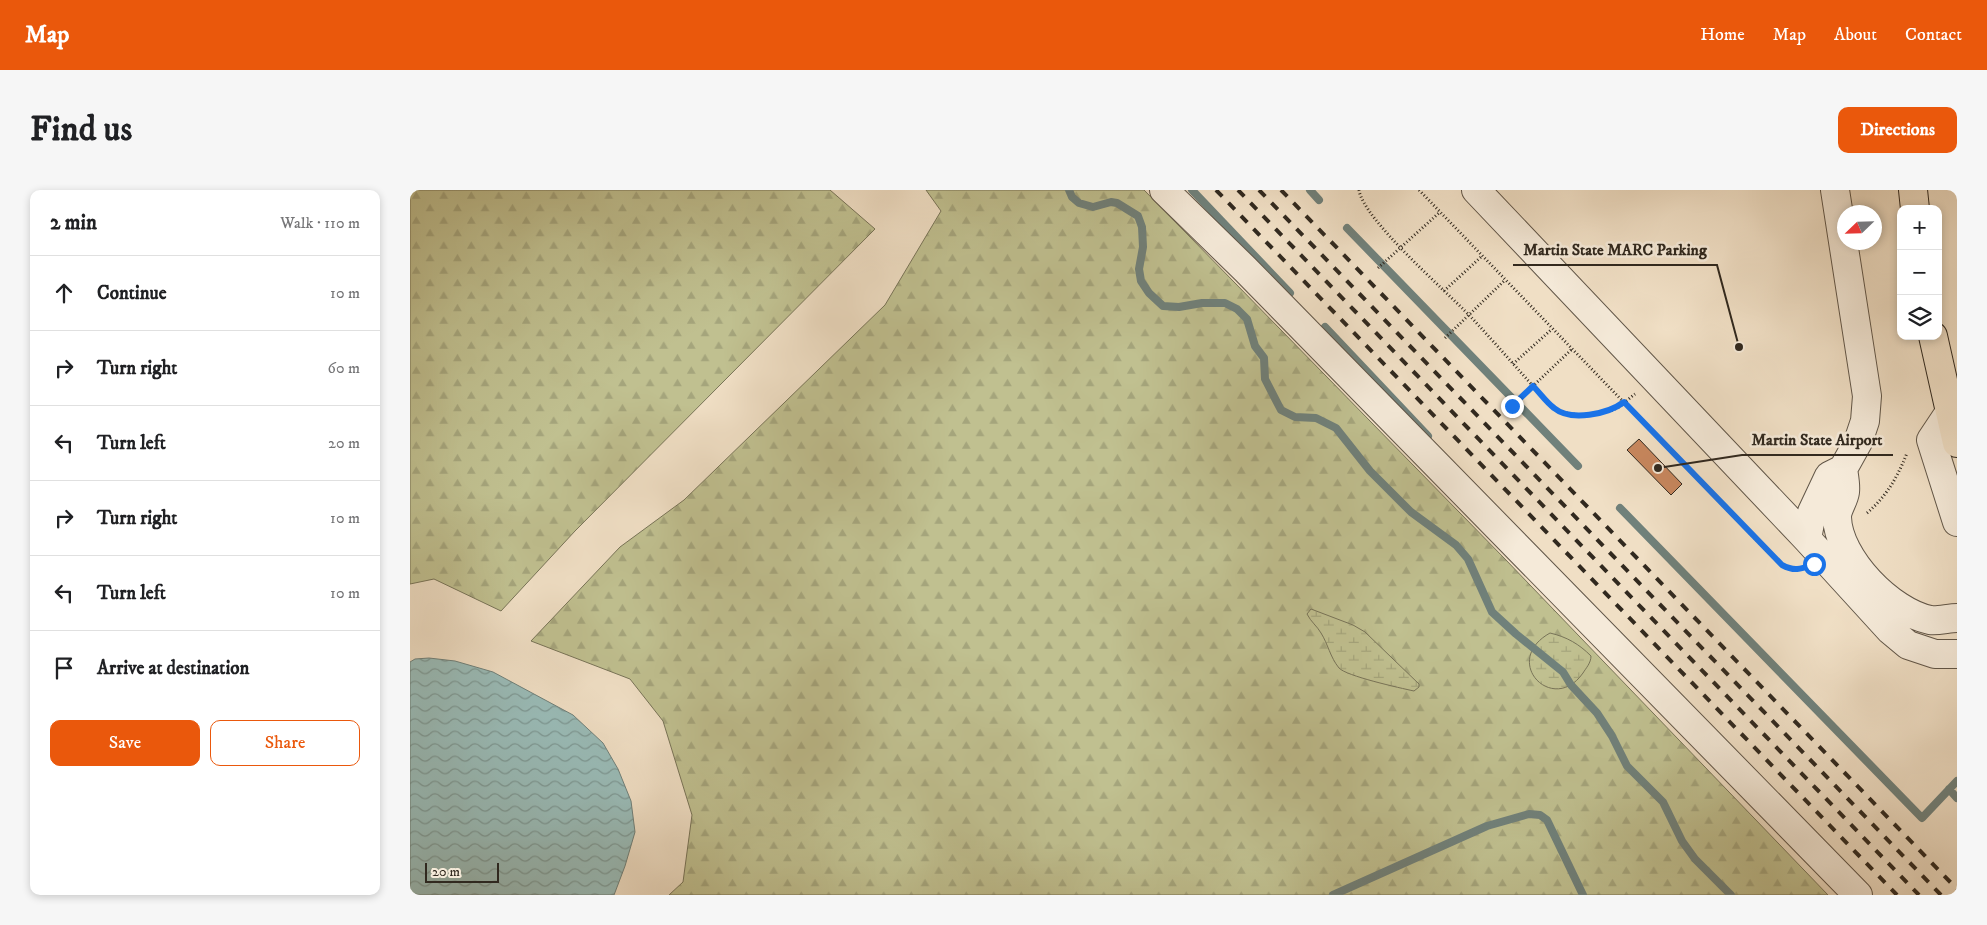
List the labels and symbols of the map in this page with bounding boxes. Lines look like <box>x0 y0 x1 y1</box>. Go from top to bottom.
north arrow <box>1837 205 1882 250</box>
callout: Martin State MARC Parking <box>1513 234 1717 265</box>
text: Martin State MARC Parking <box>1523 240 1708 260</box>
route end <box>1501 395 1524 418</box>
callout: Martin State Airport <box>1742 424 1893 455</box>
text: Martin State Airport <box>1751 430 1883 450</box>
route start <box>1803 553 1826 576</box>
scale bar <box>425 860 499 883</box>

